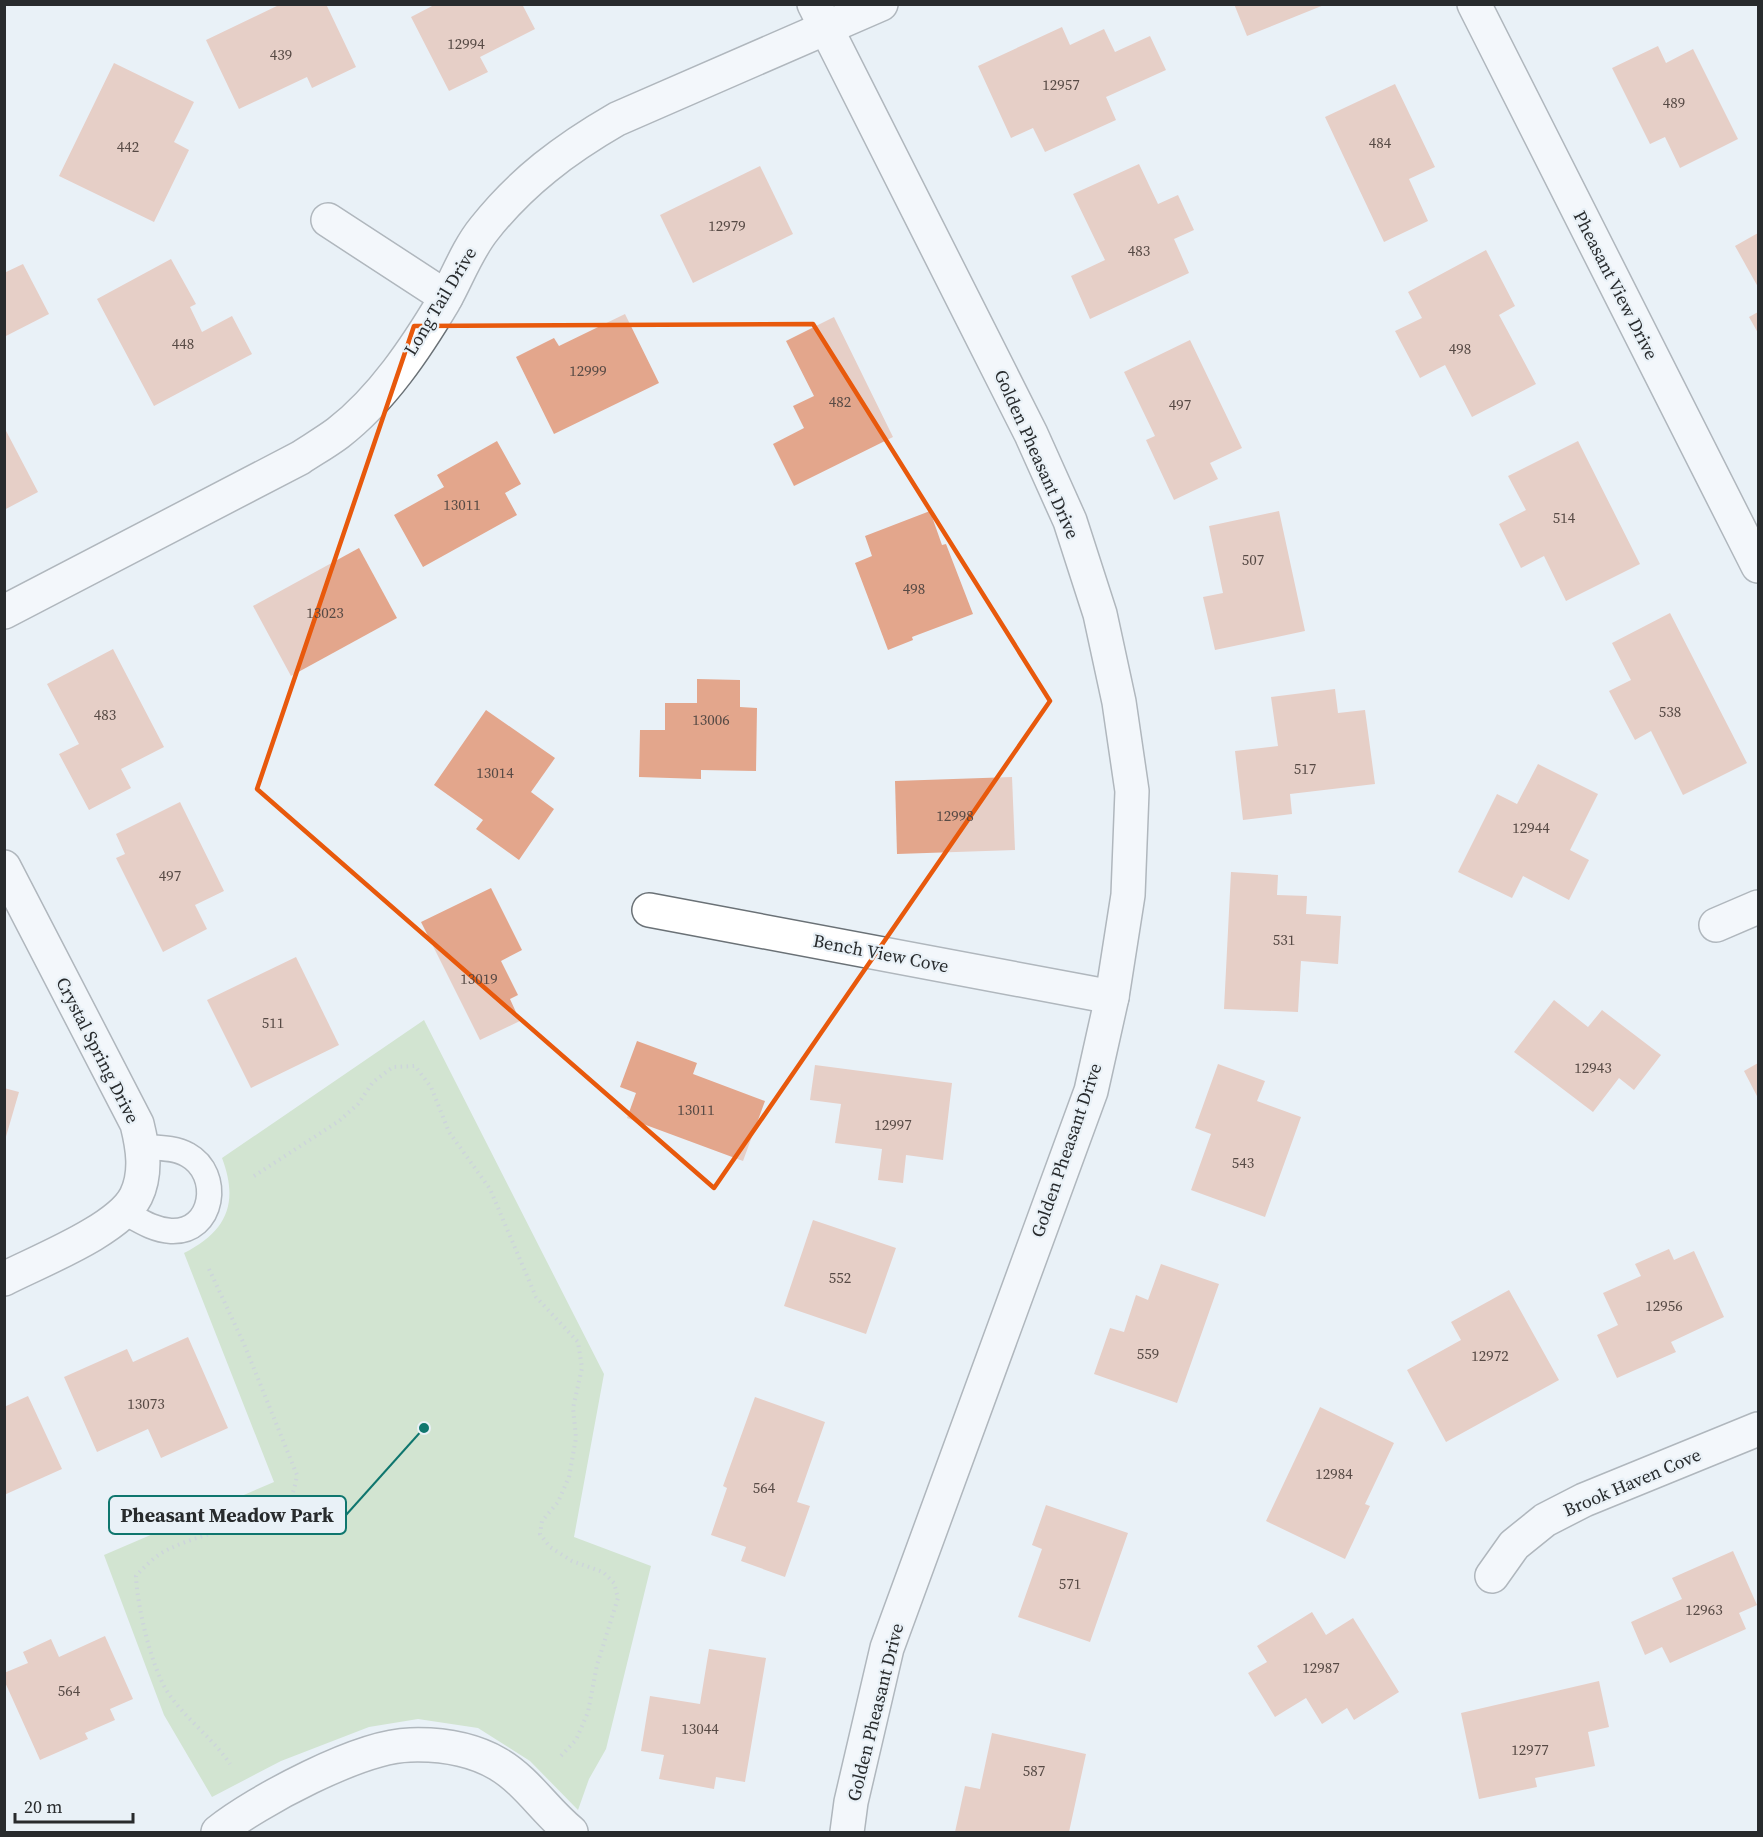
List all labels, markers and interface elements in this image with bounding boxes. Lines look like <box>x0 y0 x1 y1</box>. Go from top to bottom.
house number: 12994 <box>447 33 485 54</box>
house number: 439 <box>270 44 292 65</box>
house number: 12957 <box>1042 74 1080 95</box>
house number: 489 <box>1663 92 1685 113</box>
house number: 484 <box>1369 132 1392 153</box>
house number: 442 <box>117 136 139 157</box>
street label: Pheasant View Drive <box>1568 206 1664 364</box>
house number: 12979 <box>708 215 746 236</box>
house number: 483 <box>1128 240 1150 261</box>
street label: Long Tail Drive <box>398 242 482 360</box>
house number: 448 <box>172 333 194 354</box>
house number: 498 <box>1449 338 1471 359</box>
house number: 12999 <box>569 360 607 381</box>
street label: Golden Pheasant Drive <box>988 366 1086 542</box>
house number: 482 <box>829 391 851 412</box>
house number: 497 <box>1169 394 1191 415</box>
house number: 13011 <box>443 494 481 515</box>
house number: 514 <box>1553 507 1576 528</box>
house number: 507 <box>1242 549 1264 570</box>
house number: 498 <box>903 578 925 599</box>
house number: 13023 <box>306 602 344 623</box>
house number: 538 <box>1659 701 1681 722</box>
house number: 483 <box>94 704 116 725</box>
house number: 13006 <box>692 709 730 730</box>
house number: 517 <box>1294 758 1316 779</box>
house number: 13014 <box>476 762 514 783</box>
house number: 12998 <box>936 805 974 826</box>
house number: 12944 <box>1512 817 1550 838</box>
house number: 497 <box>159 865 181 886</box>
street label: Bench View Cove <box>811 928 951 978</box>
house number: 531 <box>1273 929 1295 950</box>
house number: 13019 <box>460 968 498 989</box>
street label: Crystal Spring Drive <box>50 973 146 1127</box>
house number: 511 <box>262 1012 284 1033</box>
house number: 12943 <box>1574 1057 1612 1078</box>
street label: Golden Pheasant Drive <box>1024 1060 1108 1240</box>
house number: 13011 <box>677 1099 715 1120</box>
house number: 12997 <box>874 1114 912 1135</box>
house number: 543 <box>1232 1152 1254 1173</box>
house number: 552 <box>829 1267 851 1288</box>
house number: 12956 <box>1645 1295 1683 1316</box>
house number: 559 <box>1137 1343 1159 1364</box>
house number: 12972 <box>1471 1345 1509 1366</box>
house number: 13073 <box>127 1393 165 1414</box>
street label: Brook Haven Cove <box>1559 1442 1705 1522</box>
house number: 12984 <box>1315 1463 1353 1484</box>
house number: 564 <box>753 1477 776 1498</box>
callout: Pheasant Meadow Park <box>109 1496 346 1534</box>
text: Pheasant Meadow Park <box>120 1501 334 1529</box>
house number: 571 <box>1059 1573 1081 1594</box>
house number: 12963 <box>1685 1599 1723 1620</box>
street label: Golden Pheasant Drive <box>841 1620 909 1804</box>
house number: 12987 <box>1302 1657 1340 1678</box>
house number: 564 <box>58 1680 81 1701</box>
house number: 13044 <box>681 1718 719 1739</box>
house number: 12977 <box>1511 1739 1549 1760</box>
house number: 587 <box>1023 1760 1045 1781</box>
scale bar <box>15 1786 134 1824</box>
text: 20 m <box>24 1794 62 1819</box>

